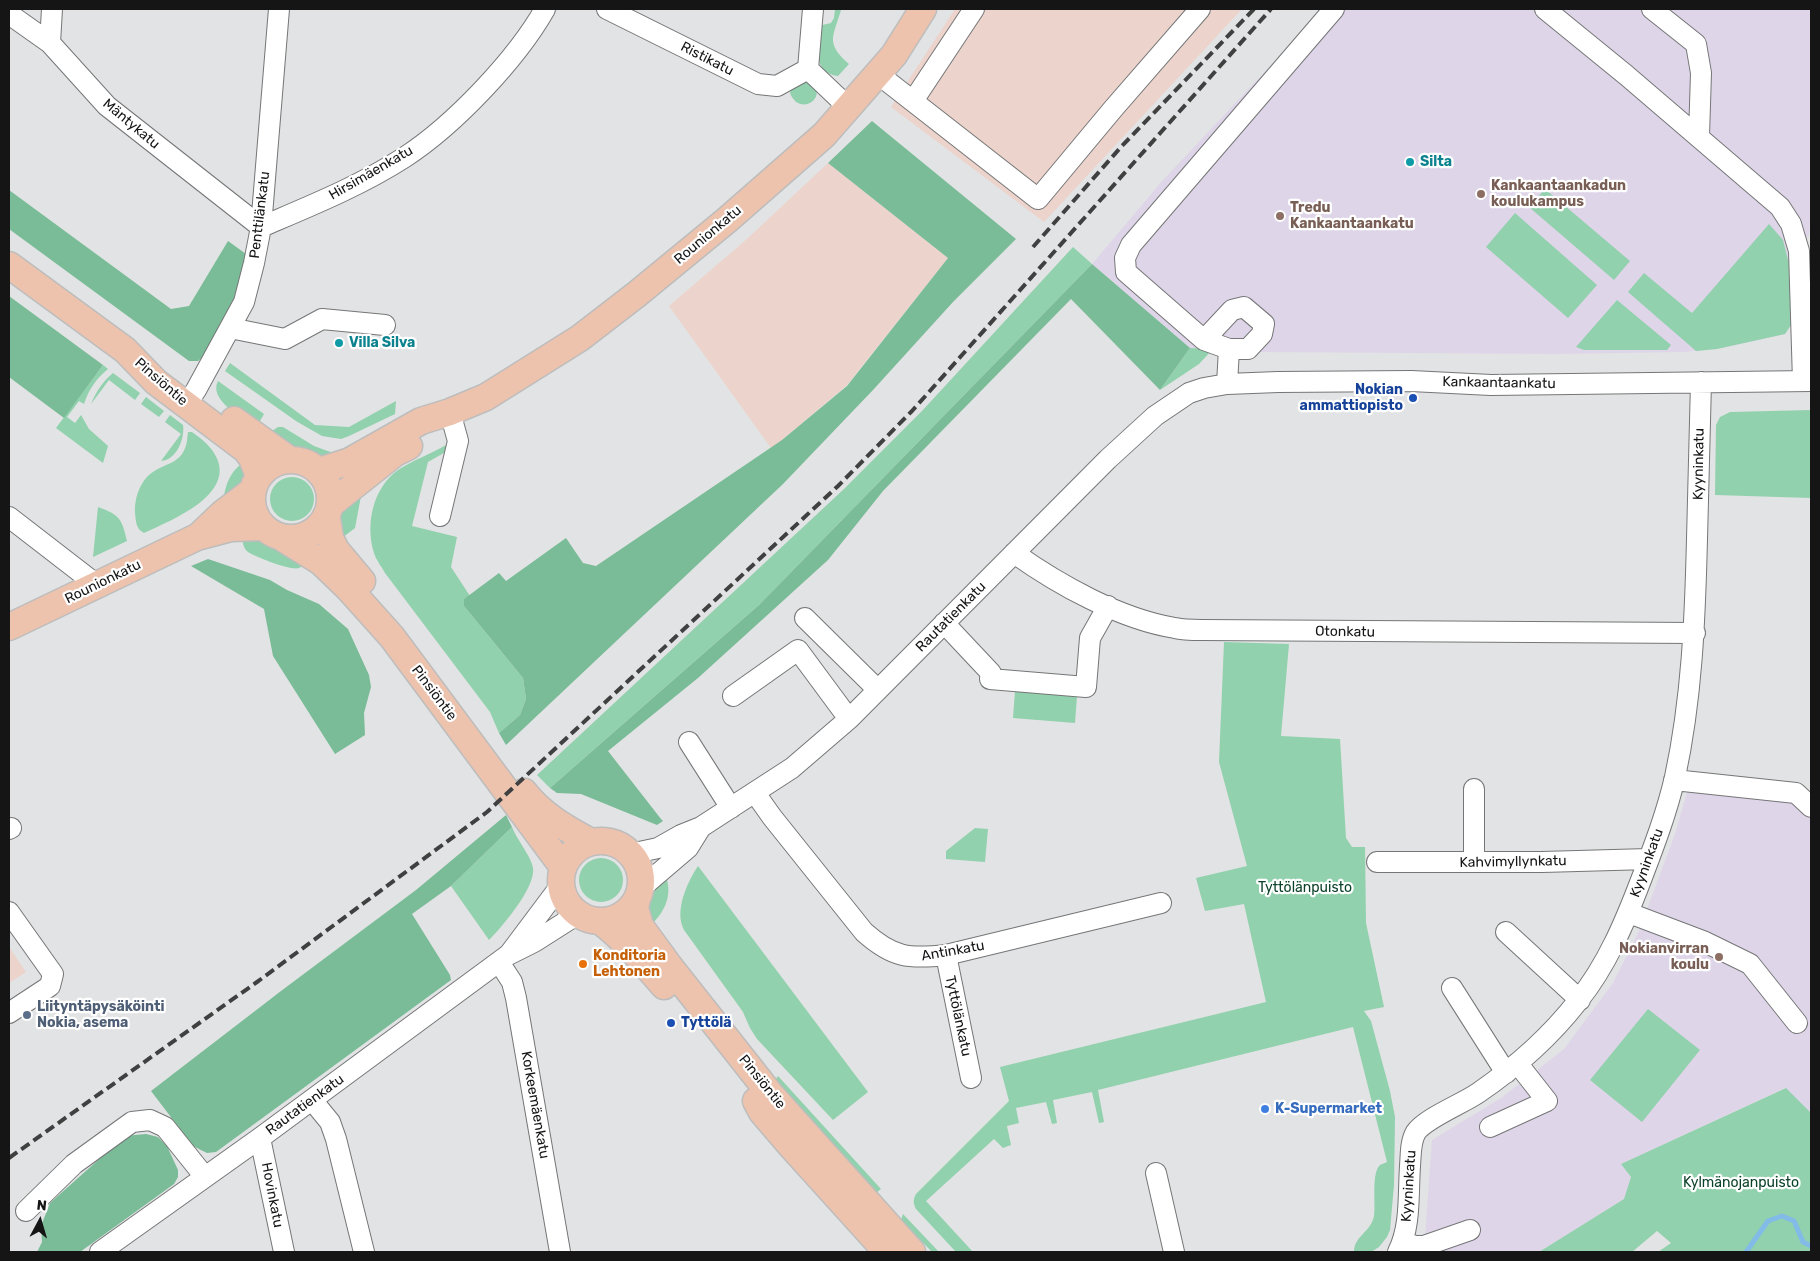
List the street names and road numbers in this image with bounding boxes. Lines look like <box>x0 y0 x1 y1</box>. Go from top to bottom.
street label: Ristikatu <box>678 39 736 79</box>
street label: Mäntykatu <box>99 95 163 153</box>
street label: Hirsimäenkatu <box>326 142 416 204</box>
street label: Penttilänkatu <box>246 170 274 260</box>
street label: Rounionkatu <box>671 202 745 268</box>
street label: Pinsiöntie <box>131 354 191 410</box>
street label: Kankaantaankatu <box>1442 374 1556 392</box>
street label: Kyyninkatu <box>1690 428 1708 500</box>
street label: Rounionkatu <box>62 556 144 608</box>
street label: Rautatienkatu <box>912 578 990 656</box>
street label: Otonkatu <box>1315 623 1375 641</box>
street label: Pinsiöntie <box>408 662 460 724</box>
street label: Kyyninkatu <box>1627 826 1667 900</box>
street label: Kahvimyllynkatu <box>1459 853 1567 871</box>
street label: Antinkatu <box>920 937 986 965</box>
street label: Tyttölänkatu <box>941 974 975 1058</box>
street label: Korkeemäenkatu <box>517 1050 553 1160</box>
street label: Pinsiöntie <box>735 1052 789 1112</box>
street label: Rautatienkatu <box>263 1071 347 1139</box>
street label: Kyyninkatu <box>1398 1149 1420 1223</box>
street label: Hovinkatu <box>257 1161 287 1229</box>

